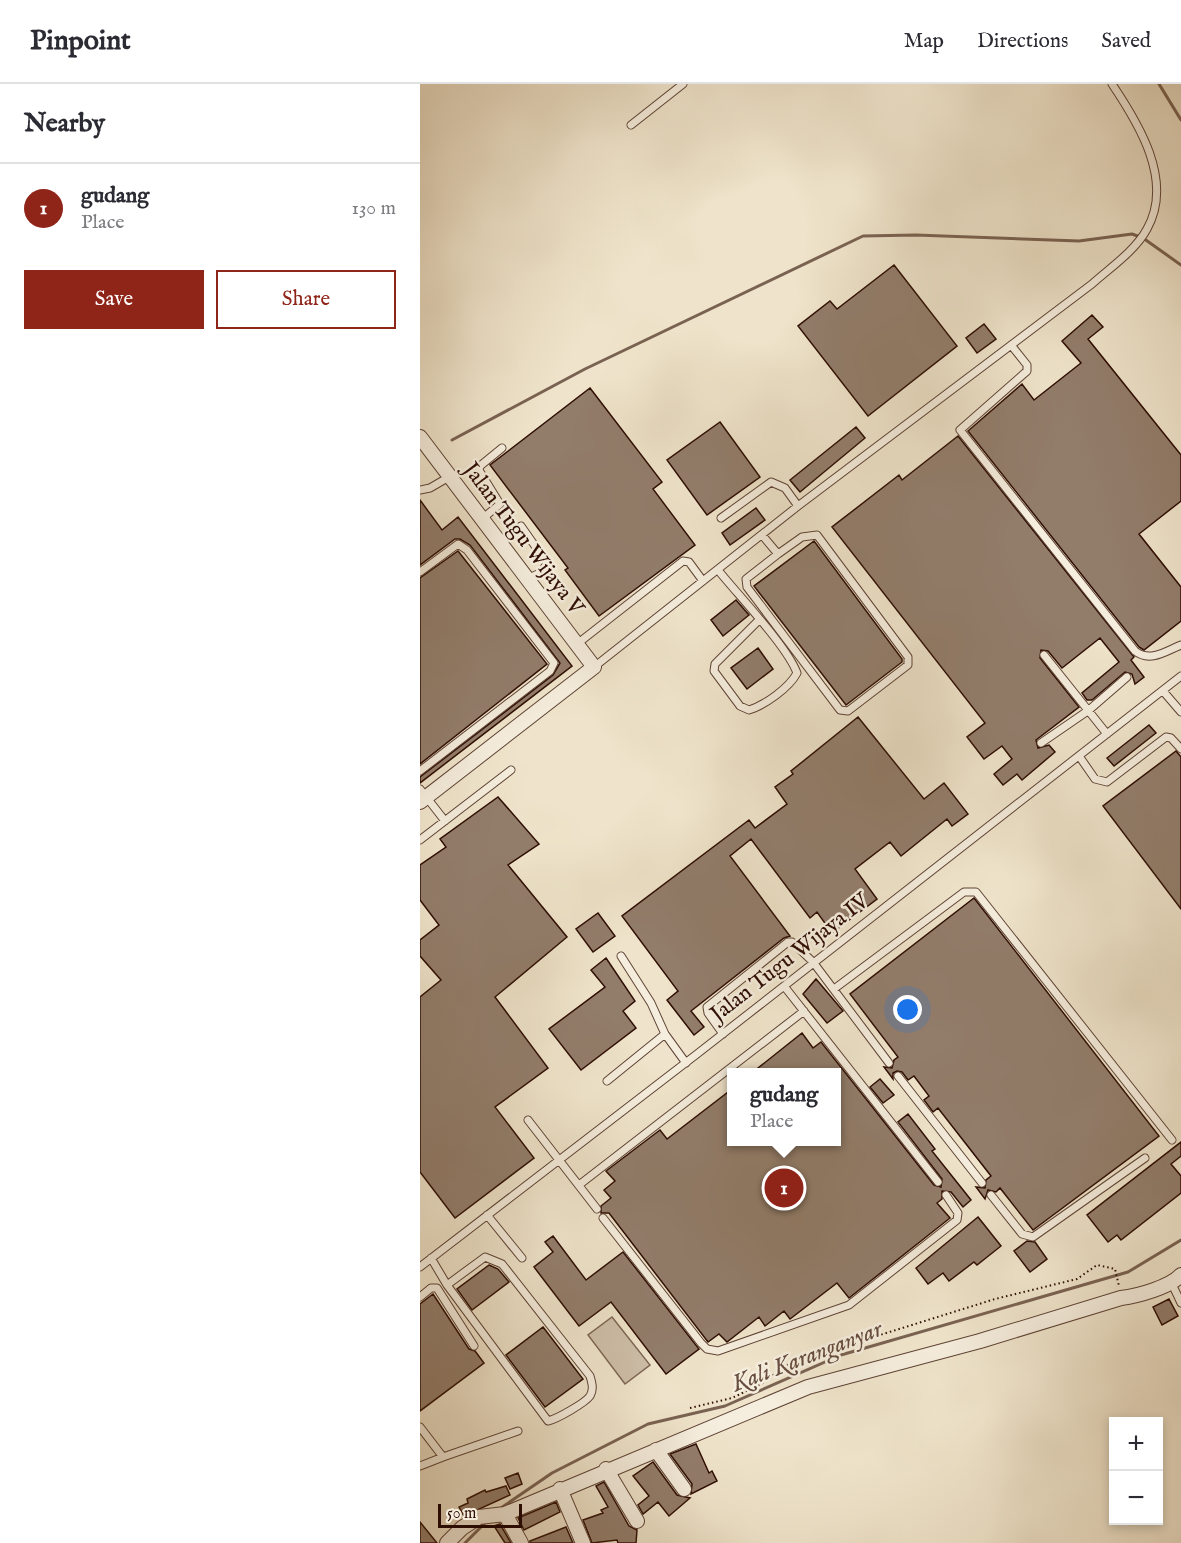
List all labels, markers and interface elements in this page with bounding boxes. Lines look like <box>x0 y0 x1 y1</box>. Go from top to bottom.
text: Pinpoint <box>30 24 131 59</box>
text: Map <box>904 28 944 55</box>
text: Directions <box>977 28 1068 55</box>
text: Saved <box>1101 28 1151 55</box>
text: Nearby <box>24 107 105 140</box>
text: gudang <box>81 182 149 210</box>
text: 1 <box>40 196 47 221</box>
text: 130 m <box>351 196 396 221</box>
text: Place <box>81 210 124 235</box>
button: Save <box>24 270 204 329</box>
button: Share <box>216 270 396 329</box>
street label: Jalan Tugu Wijaya V <box>455 455 590 621</box>
street label: Jalan Tugu Wijaya IV <box>703 887 875 1031</box>
your location <box>893 995 922 1024</box>
popup <box>727 1068 841 1146</box>
text: gudang <box>750 1081 818 1109</box>
text: Place <box>750 1109 793 1134</box>
pin: 1 <box>764 1166 804 1210</box>
water label: Kali Karanganyar <box>726 1313 888 1400</box>
map controls <box>1109 1417 1163 1525</box>
button: + <box>1109 1417 1163 1471</box>
button: − <box>1109 1471 1163 1525</box>
scale bar <box>438 1501 522 1528</box>
text: 50 m <box>447 1504 476 1524</box>

